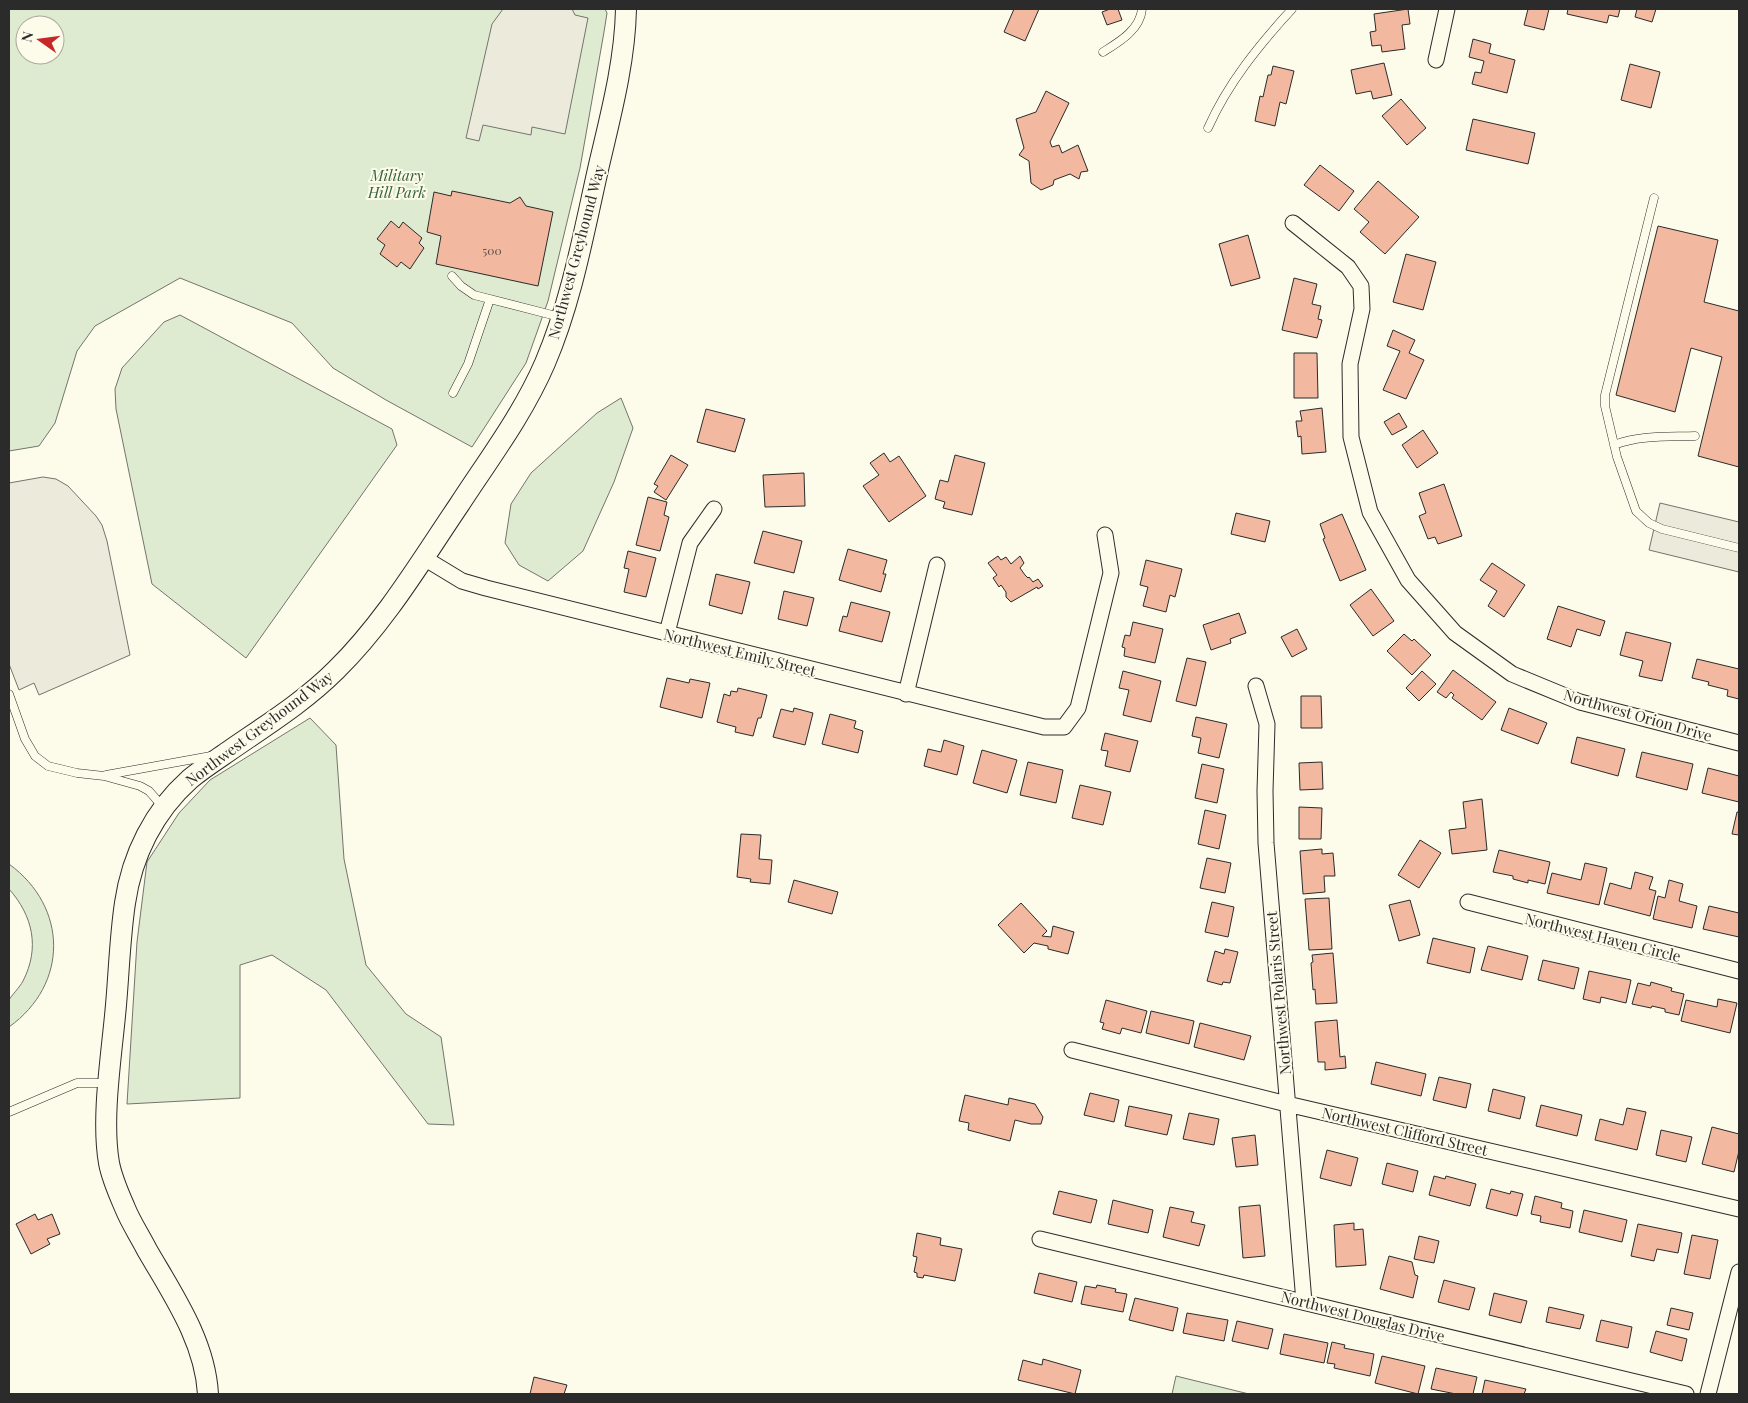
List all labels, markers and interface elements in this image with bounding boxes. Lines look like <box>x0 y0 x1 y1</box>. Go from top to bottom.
north arrow <box>15 15 65 65</box>
text: N <box>16 30 37 44</box>
street label: Northwest Greyhound Way <box>543 162 609 341</box>
park label: Military Hill Park <box>367 165 426 202</box>
house number: 500 <box>482 242 502 258</box>
street label: Northwest Emily Street <box>662 623 819 681</box>
street label: Northwest Greyhound Way <box>181 666 337 790</box>
street label: Northwest Orion Drive <box>1561 684 1715 746</box>
street label: Northwest Haven Circle <box>1523 908 1683 966</box>
street label: Northwest Polaris Street <box>1261 910 1295 1076</box>
street label: Northwest Clifford Street <box>1320 1102 1491 1160</box>
street label: Northwest Douglas Drive <box>1279 1286 1447 1346</box>

